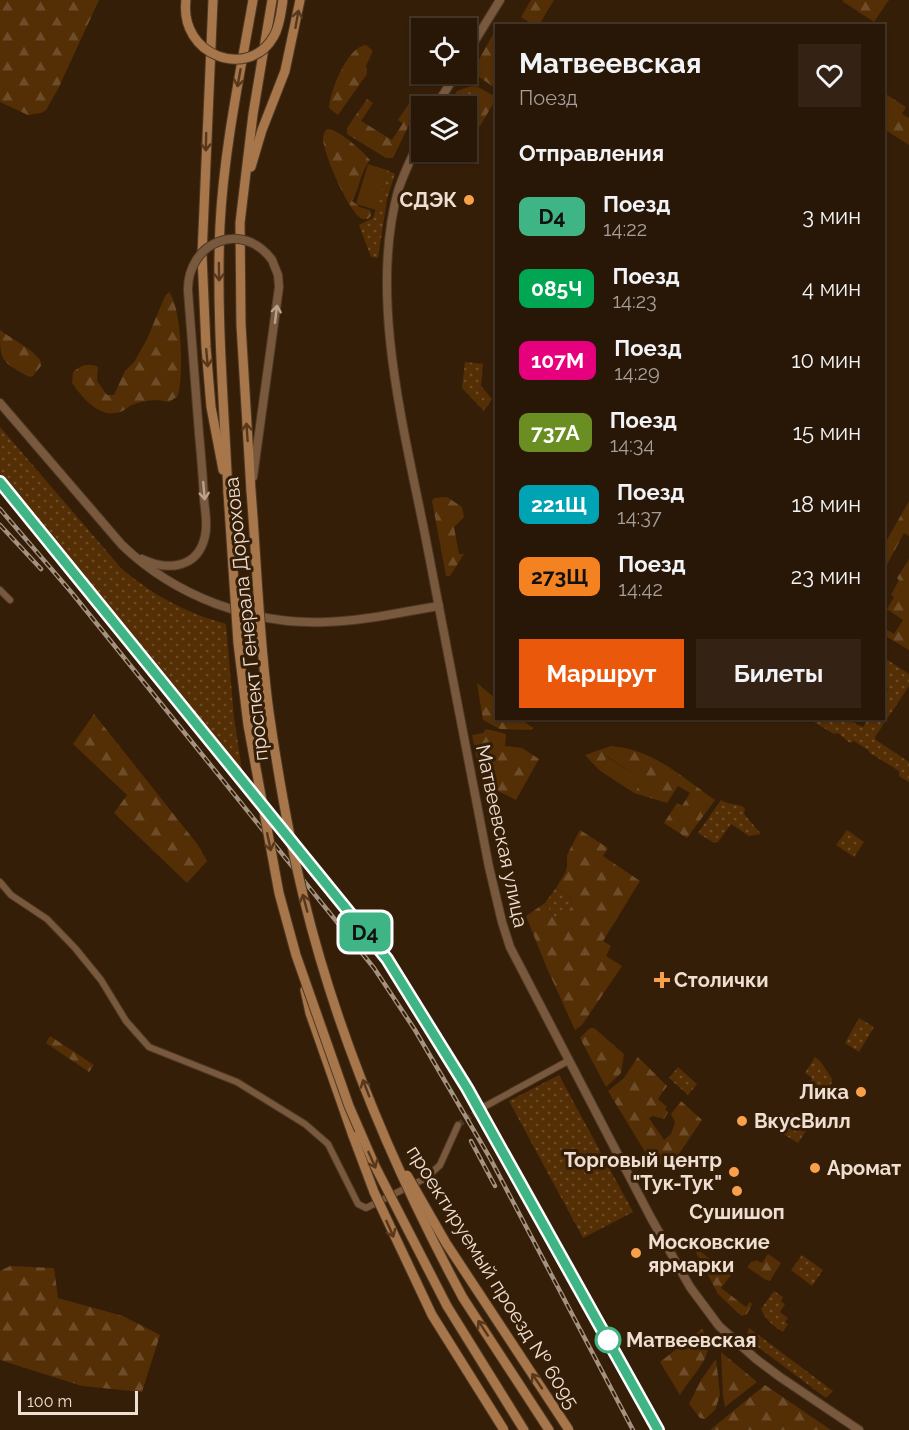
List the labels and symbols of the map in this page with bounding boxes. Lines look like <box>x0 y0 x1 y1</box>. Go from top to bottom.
one-way arrow <box>291 10 302 29</box>
one-way arrow <box>233 68 244 88</box>
one-way arrow <box>201 132 212 152</box>
place label: СДЭК <box>400 188 457 212</box>
marker: СДЭК <box>462 193 476 207</box>
one-way arrow <box>213 262 225 282</box>
one-way arrow <box>271 305 282 325</box>
one-way arrow <box>201 348 212 368</box>
one-way arrow <box>241 423 252 443</box>
street label: проспект Генерала Дорохова <box>219 476 273 762</box>
one-way arrow <box>199 481 210 501</box>
street label: Матвеевская улица <box>471 742 533 930</box>
one-way arrow <box>264 832 275 852</box>
one-way arrow <box>299 894 310 913</box>
line badge: D4 <box>338 912 392 952</box>
place label: Столички <box>674 968 769 992</box>
marker: Столички <box>655 973 669 987</box>
one-way arrow <box>360 1079 371 1098</box>
place label: Лика <box>799 1080 849 1104</box>
marker: Лика <box>854 1085 868 1099</box>
place label: ВкусВилл <box>754 1109 851 1133</box>
marker: ВкусВилл <box>735 1114 749 1128</box>
street label: проектируемый проезд № 6095 <box>402 1141 584 1413</box>
place label: Торговый центр "Тук-Тук" <box>564 1148 722 1195</box>
one-way arrow <box>367 1150 379 1168</box>
place label: Аромат <box>827 1156 901 1180</box>
marker: Аромат <box>808 1161 822 1175</box>
marker: Торговый центр "Тук-Тук" <box>727 1165 741 1179</box>
marker: Сушишоп <box>730 1184 744 1198</box>
place label: Сушишоп <box>689 1200 785 1224</box>
one-way arrow <box>385 1220 397 1238</box>
place label: Московские ярмарки <box>648 1230 770 1277</box>
marker: Московские ярмарки <box>629 1246 643 1260</box>
one-way arrow <box>476 1320 488 1337</box>
marker: Матвеевская <box>595 1327 621 1353</box>
place label: Матвеевская <box>626 1328 756 1352</box>
one-way arrow <box>530 1373 542 1390</box>
scale bar <box>18 1388 138 1416</box>

